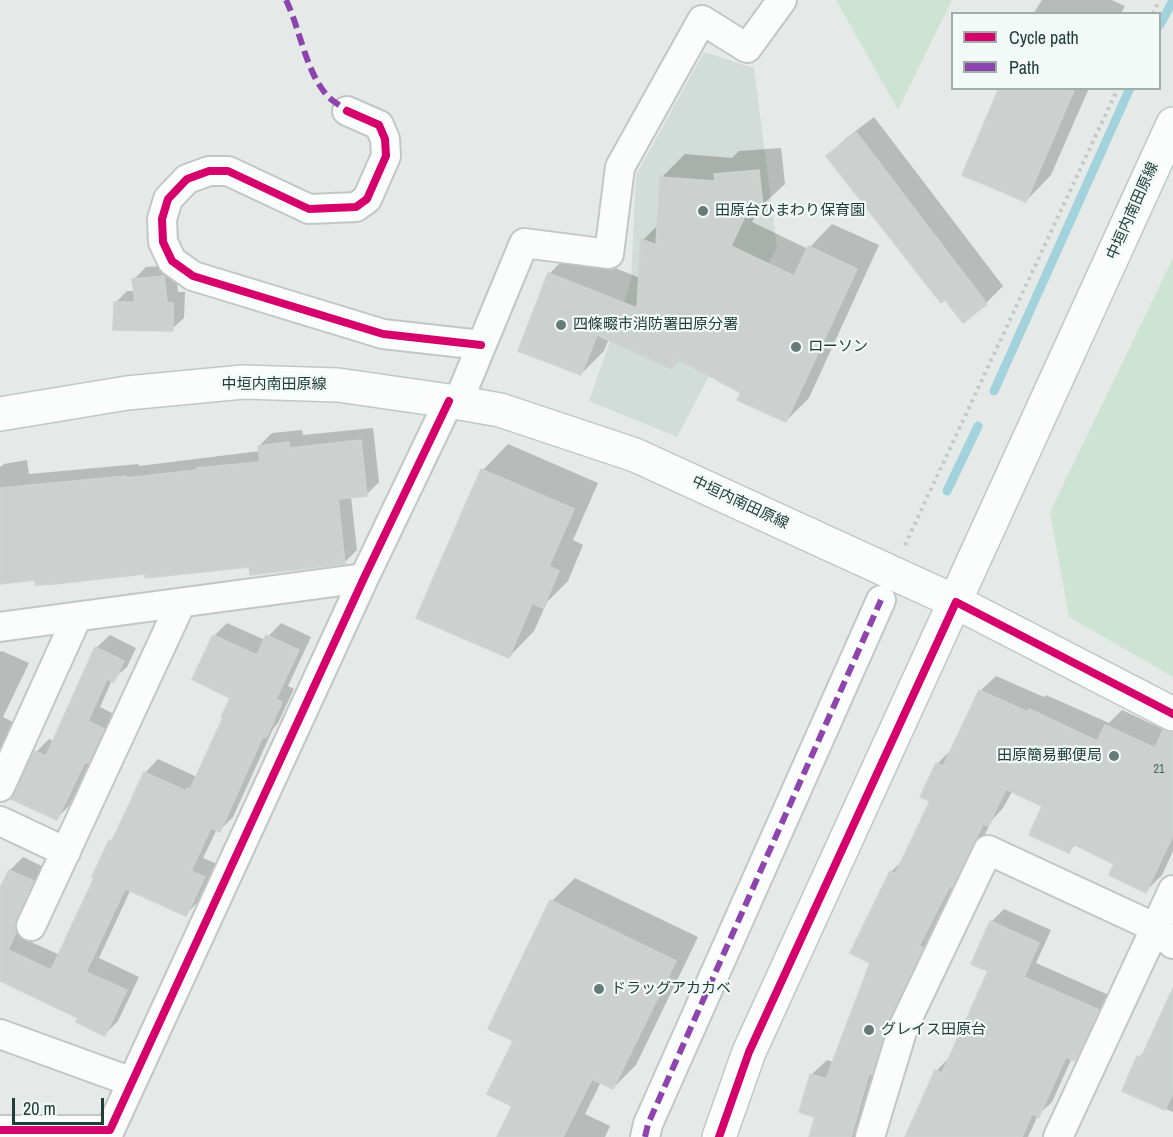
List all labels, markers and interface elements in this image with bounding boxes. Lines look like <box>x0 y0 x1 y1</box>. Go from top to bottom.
legend <box>951 12 1161 90</box>
text: Cycle path <box>1009 25 1079 50</box>
text: Path <box>1009 55 1039 80</box>
street label: 中垣内南田原線 <box>1103 159 1163 263</box>
place label: 田原台ひまわり保育園 <box>715 202 865 220</box>
marker: 田原台ひまわり保育園 <box>696 204 710 218</box>
place label: 四條畷市消防署田原分署 <box>573 316 738 334</box>
marker: 四條畷市消防署田原分署 <box>554 318 568 332</box>
place label: ローソン <box>808 338 868 356</box>
marker: ローソン <box>789 340 803 354</box>
street label: 中垣内南田原線 <box>222 376 326 394</box>
street label: 中垣内南田原線 <box>689 473 791 533</box>
place label: 田原簡易郵便局 <box>997 747 1102 765</box>
marker: 田原簡易郵便局 <box>1107 749 1121 763</box>
house number: 21 <box>1154 763 1164 777</box>
place label: ドラッグアカカベ <box>611 980 731 998</box>
marker: ドラッグアカカベ <box>592 982 606 996</box>
place label: グレイス田原台 <box>881 1021 986 1039</box>
marker: グレイス田原台 <box>862 1023 876 1037</box>
scale bar <box>15 1086 106 1124</box>
text: 20 m <box>23 1096 56 1121</box>

